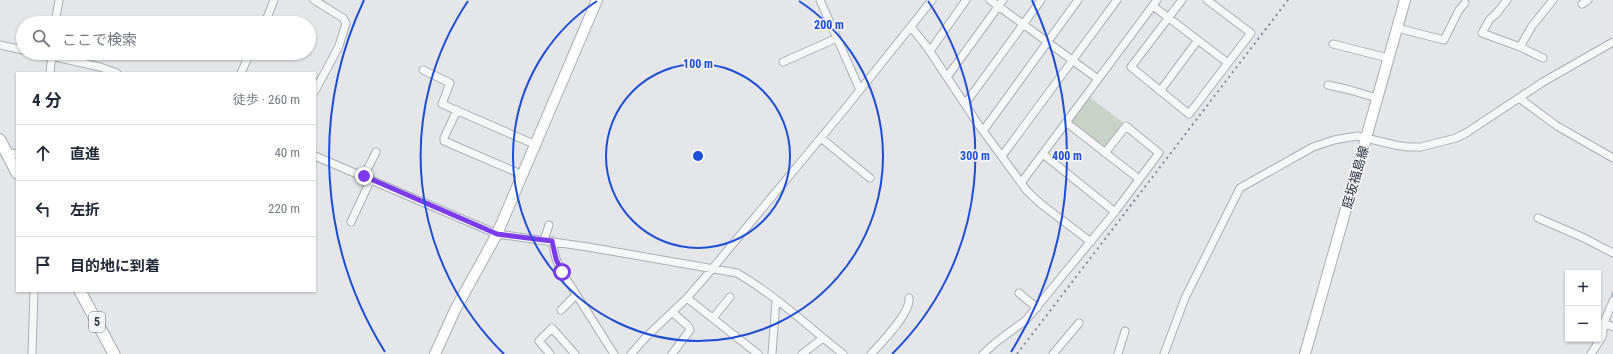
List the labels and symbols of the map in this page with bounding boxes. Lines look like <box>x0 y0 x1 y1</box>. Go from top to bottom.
text: 200 m <box>814 18 844 32</box>
text: 100 m <box>683 57 713 71</box>
street label: 庭坂福島線 <box>1339 144 1372 210</box>
centre of rings <box>691 149 705 163</box>
text: 300 m <box>960 149 990 163</box>
text: 400 m <box>1052 149 1082 163</box>
route end <box>355 167 373 185</box>
route start <box>553 263 571 281</box>
road number: 5 <box>89 312 105 332</box>

